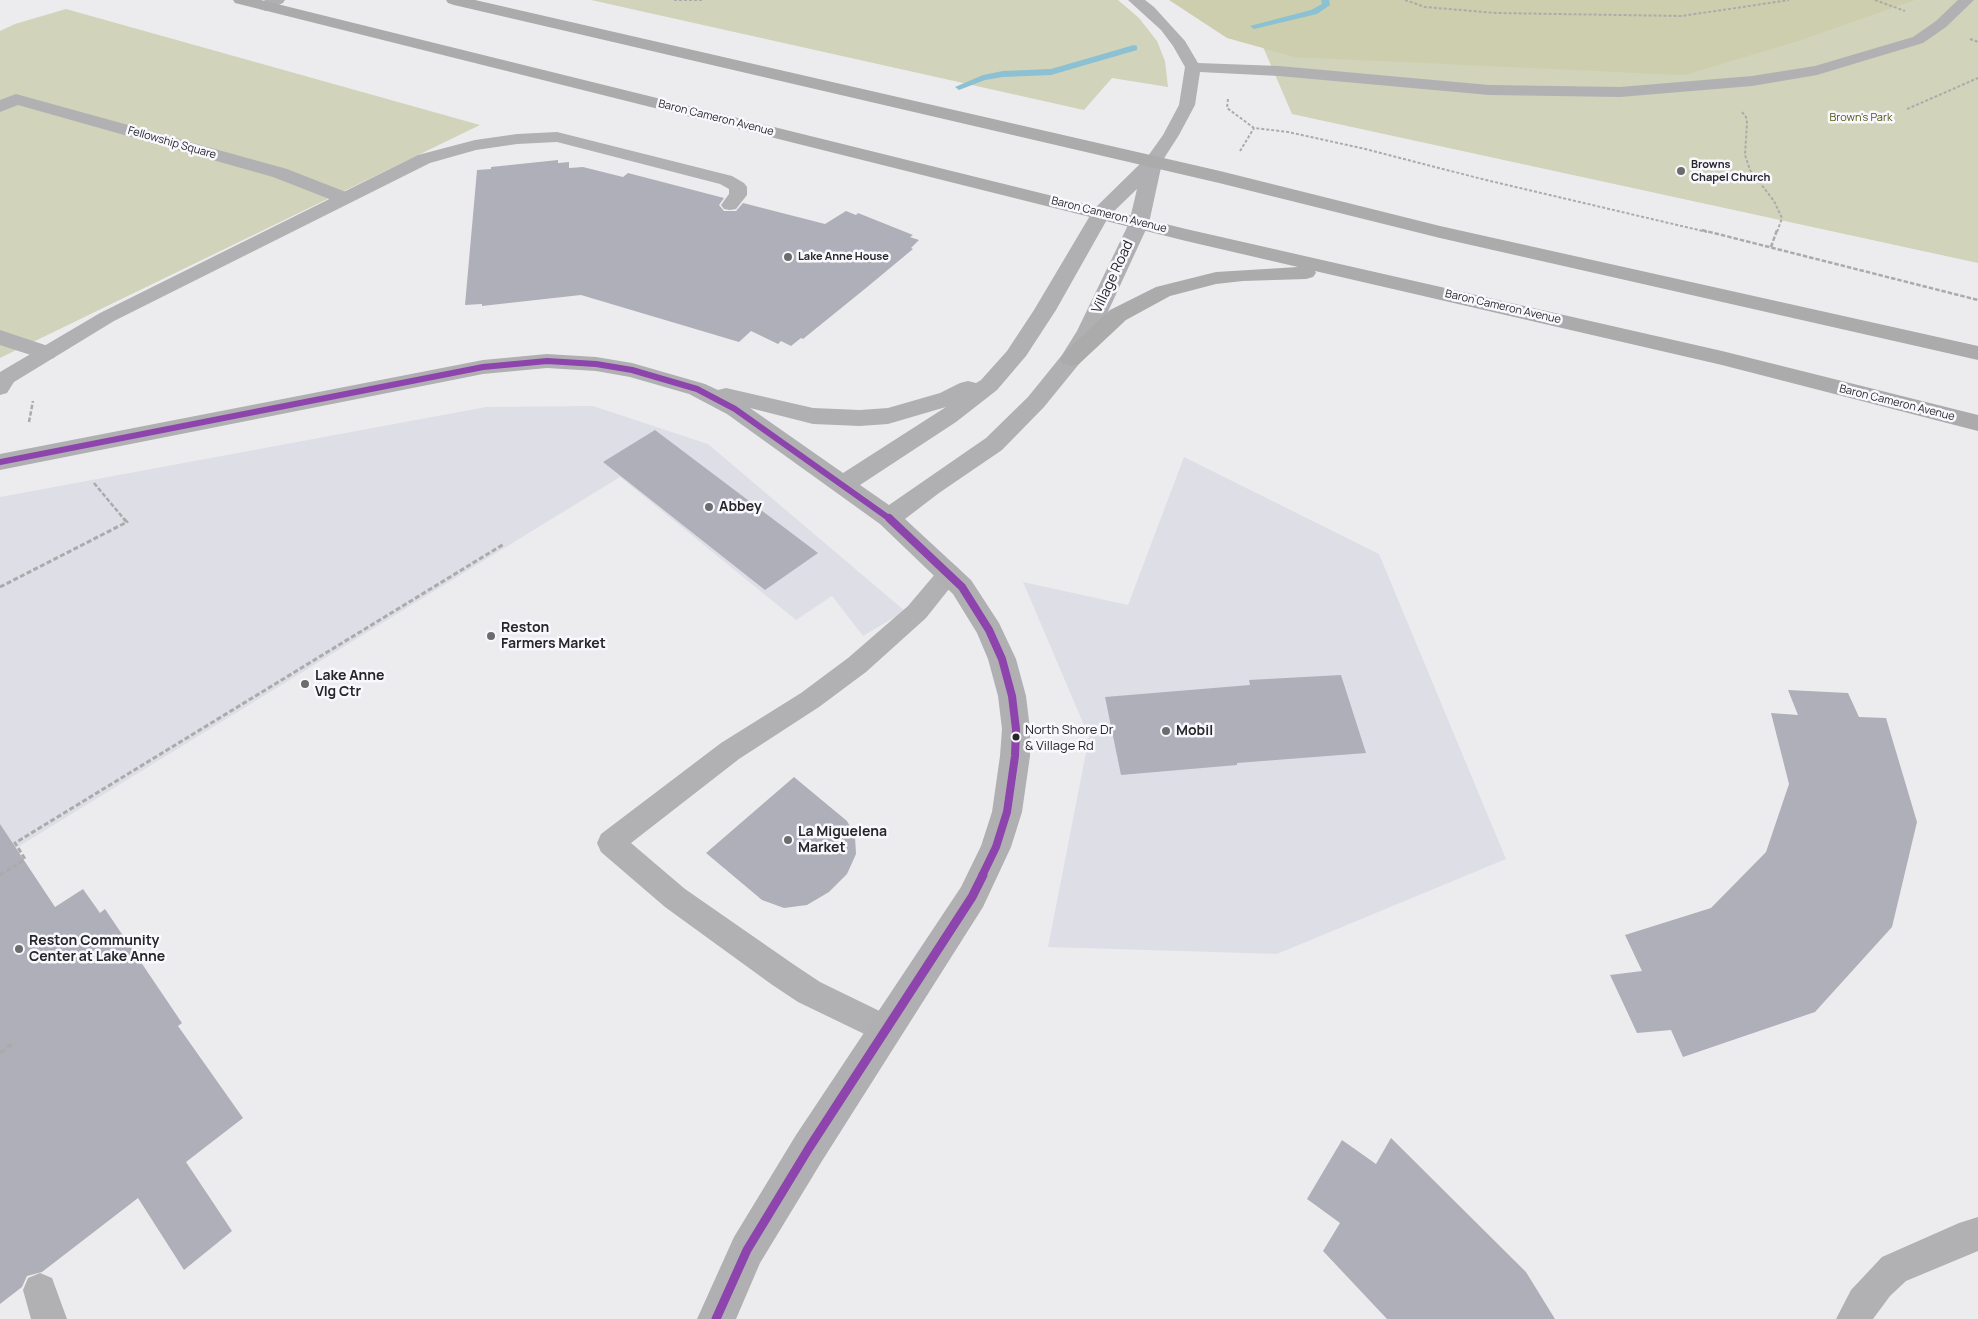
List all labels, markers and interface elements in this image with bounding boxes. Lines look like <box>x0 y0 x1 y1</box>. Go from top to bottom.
street label: Baron Cameron Avenue <box>657 97 775 139</box>
park label: Brown's Park <box>1830 111 1892 125</box>
street label: Fellowship Square <box>126 124 218 162</box>
place label: Browns Chapel Church <box>1691 158 1770 184</box>
marker: Browns Chapel Church <box>1675 165 1687 177</box>
street label: Baron Cameron Avenue <box>1050 194 1168 236</box>
street label: Village Road <box>1089 238 1137 316</box>
place label: Lake Anne House <box>798 250 889 264</box>
marker: Lake Anne House <box>782 251 794 263</box>
street label: Baron Cameron Avenue <box>1444 287 1562 327</box>
street label: Baron Cameron Avenue <box>1838 382 1956 424</box>
place label: Abbey <box>719 499 762 515</box>
marker: Abbey <box>703 501 715 513</box>
place label: Reston Farmers Market <box>501 620 606 652</box>
marker: Reston Farmers Market <box>485 630 497 642</box>
place label: Lake Anne Vlg Ctr <box>315 668 384 700</box>
marker: Lake Anne Vlg Ctr <box>299 678 311 690</box>
place label: North Shore Dr & Village Rd <box>1025 722 1113 753</box>
place label: Mobil <box>1176 723 1213 739</box>
marker: Mobil <box>1160 725 1172 737</box>
marker: North Shore Dr & Village Rd <box>1011 732 1021 742</box>
place label: La Miguelena Market <box>798 824 887 856</box>
marker: La Miguelena Market <box>782 834 794 846</box>
place label: Reston Community Center at Lake Anne <box>29 933 165 966</box>
marker: Reston Community Center at Lake Anne <box>13 943 25 955</box>

